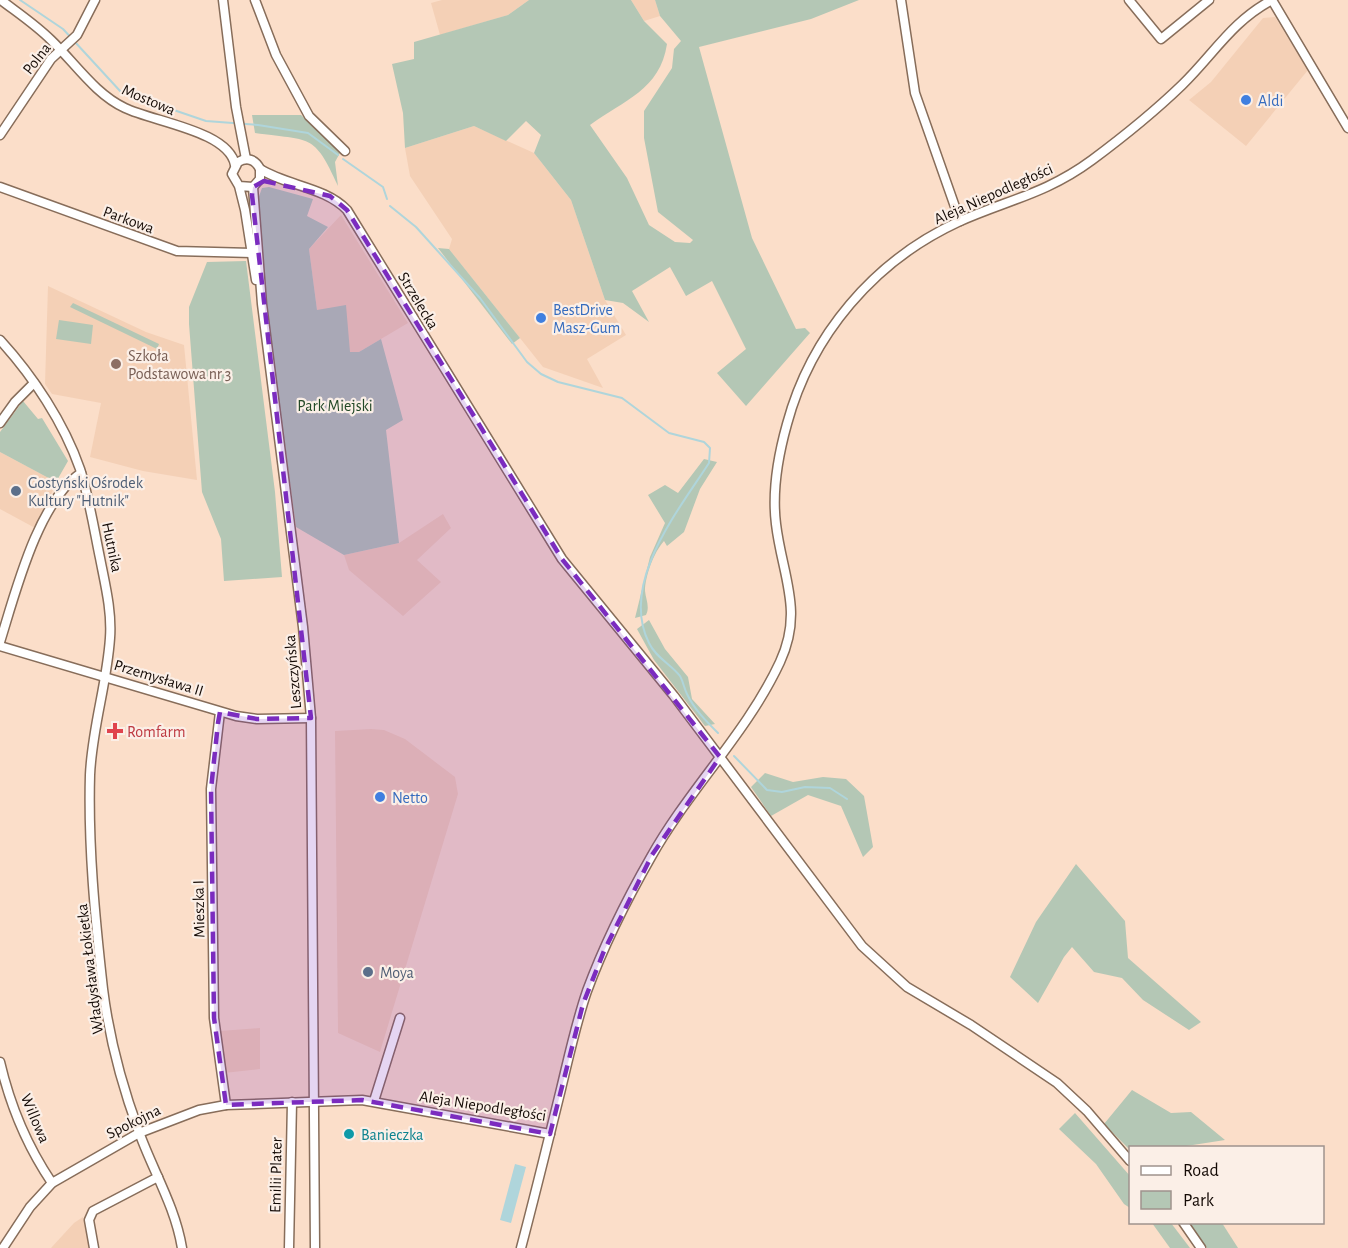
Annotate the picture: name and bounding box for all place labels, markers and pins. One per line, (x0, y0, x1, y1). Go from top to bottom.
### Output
marker: Aldi (1239, 93, 1253, 107)
place label: Aldi (1258, 93, 1283, 109)
place label: BestDrive Masz-Gum (553, 302, 620, 336)
marker: BestDrive Masz-Gum (534, 311, 548, 325)
place label: Szkoła Podstawowa nr 3 (128, 348, 231, 382)
marker: Szkoła Podstawowa nr 3 (109, 357, 123, 371)
place label: Gostyński Ośrodek Kultury "Hutnik" (28, 475, 144, 510)
marker: Gostyński Ośrodek Kultury "Hutnik" (9, 484, 23, 498)
marker: Romfarm (108, 724, 122, 738)
place label: Romfarm (127, 724, 186, 740)
marker: Netto (373, 790, 387, 804)
place label: Netto (392, 790, 428, 806)
marker: Moya (361, 965, 375, 979)
place label: Moya (380, 965, 414, 982)
marker: Banieczka (342, 1127, 356, 1141)
place label: Banieczka (361, 1127, 423, 1143)

